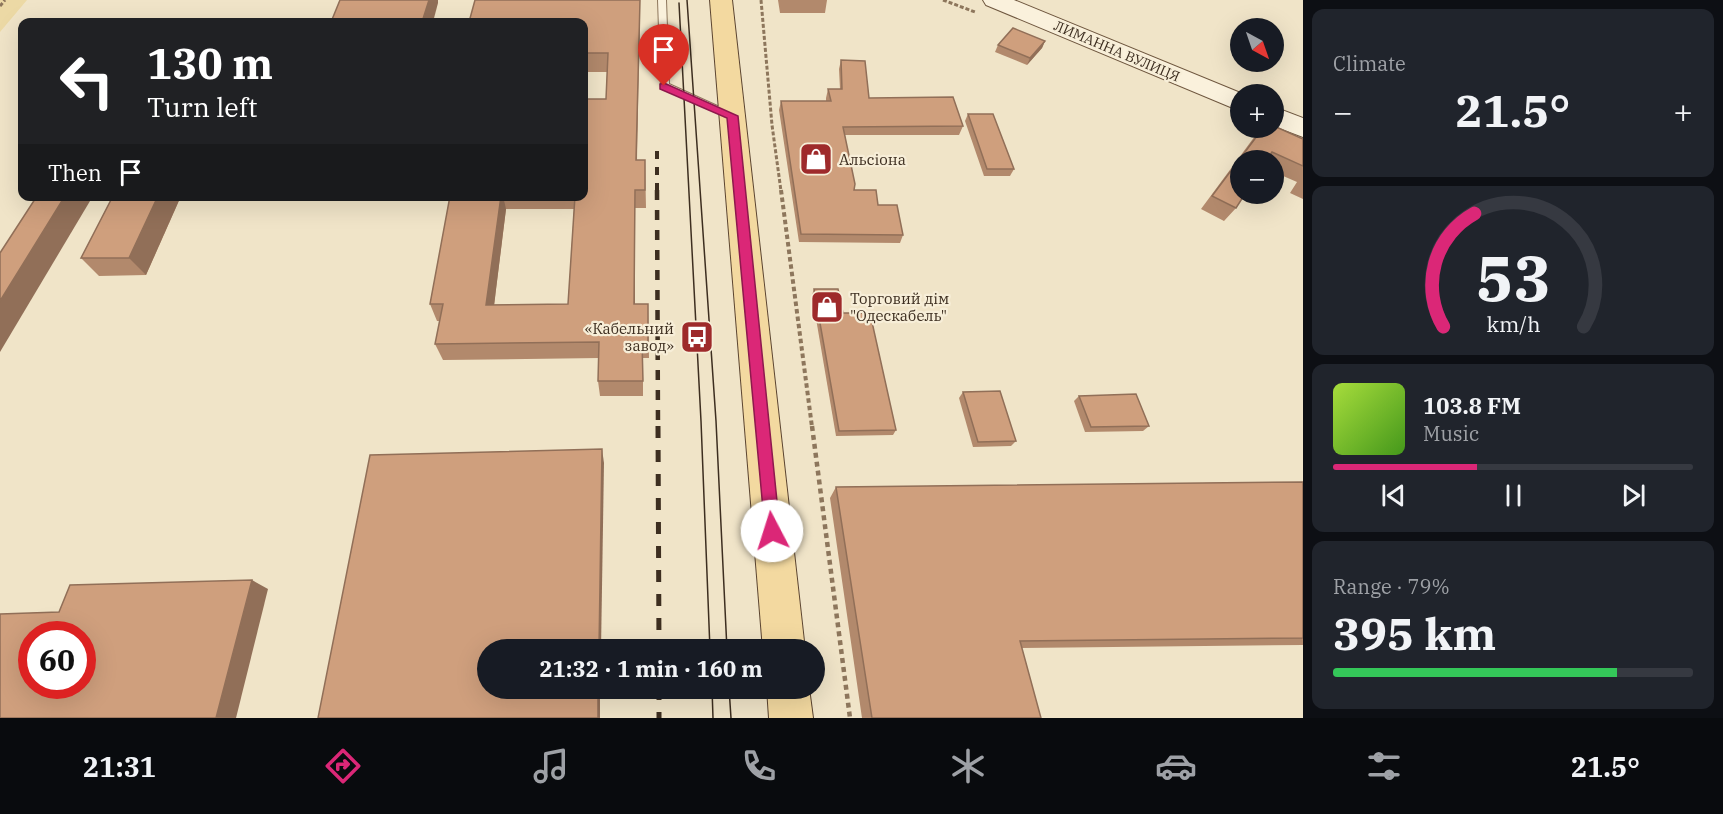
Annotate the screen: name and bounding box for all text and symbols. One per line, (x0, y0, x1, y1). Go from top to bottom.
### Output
street label: ЛИМАННА ВУЛИЦЯ (1051, 16, 1183, 86)
north arrow (1230, 18, 1284, 72)
map controls (1230, 18, 1284, 204)
pin (638, 24, 689, 86)
icon: arrive (647, 33, 680, 66)
text: 130 m (147, 36, 273, 91)
icon: left (48, 42, 126, 120)
text: Climate (1333, 50, 1406, 77)
text: 21.5° (1456, 81, 1570, 139)
button: + (1230, 84, 1284, 138)
text: Turn left (147, 89, 258, 124)
text: − (1333, 90, 1353, 133)
text: + (1673, 90, 1693, 133)
shop icon: Альсіона (798, 141, 834, 177)
place label: Альсіона (839, 150, 906, 169)
button: − (1230, 150, 1284, 204)
icon: arrive (114, 156, 147, 189)
text: Then (48, 158, 102, 187)
text: 53 (1476, 238, 1550, 319)
shop icon: Торговий дім "Одескабель" (809, 289, 845, 325)
place label: Торговий дім "Одескабель" (850, 289, 949, 325)
text: km/h (1486, 311, 1540, 339)
place label: «Кабельний завод» (585, 319, 674, 355)
bus stop icon: «Кабельний завод» (679, 319, 715, 355)
text: 103.8 FM (1423, 391, 1521, 420)
text: Music (1423, 420, 1479, 447)
icon: previous (1377, 479, 1410, 512)
icon: pause (1497, 479, 1530, 512)
icon: next (1617, 479, 1650, 512)
position arrow (740, 499, 804, 563)
text: Range · 79% (1333, 573, 1450, 600)
text: 395 km (1333, 604, 1496, 662)
speed limit sign: 60 (18, 621, 96, 699)
text: 21:32 · 1 min · 160 m (539, 654, 763, 683)
icon: directions (322, 745, 364, 787)
icon: music (530, 745, 572, 787)
icon: phone (738, 745, 780, 787)
icon: climate (947, 745, 989, 787)
icon: car (1155, 745, 1197, 787)
icon: filters (1363, 745, 1405, 787)
text: 21:31 (83, 749, 156, 784)
text: 21.5° (1571, 749, 1640, 784)

